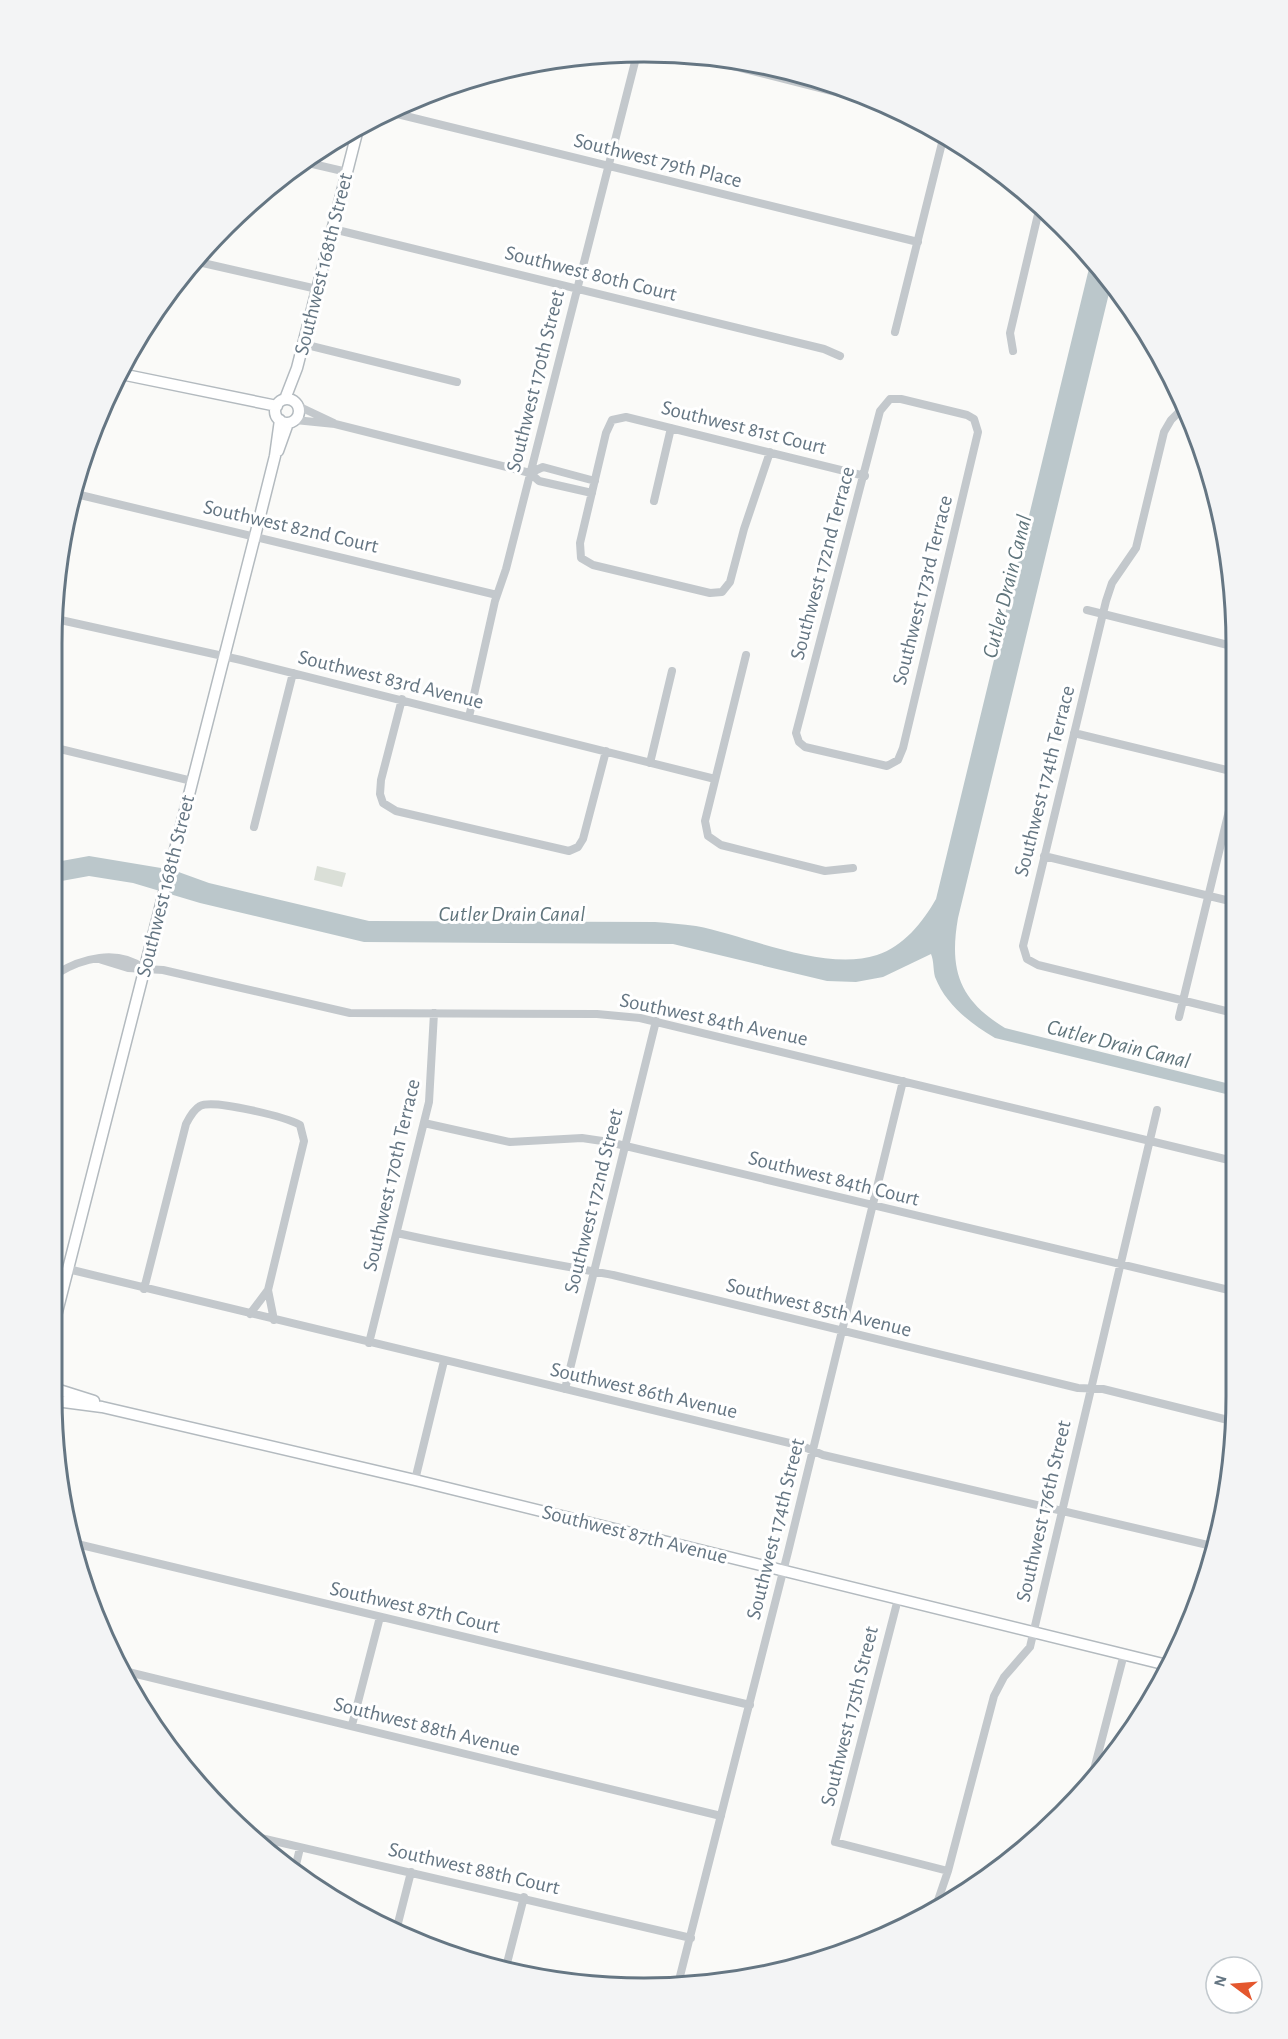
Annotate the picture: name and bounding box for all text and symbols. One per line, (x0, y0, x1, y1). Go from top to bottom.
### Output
street label: Southwest 79th Place (572, 129, 744, 192)
street label: Southwest 168th Street (291, 171, 356, 357)
street label: Southwest 80th Court (503, 242, 679, 305)
street label: Southwest 170th Street (503, 288, 568, 474)
street label: Southwest 81st Court (659, 397, 829, 458)
street label: Southwest 172nd Terrace (787, 464, 858, 662)
street label: Southwest 173rd Terrace (889, 493, 956, 687)
street label: Southwest 82nd Court (201, 496, 381, 557)
water label: Cutler Drain Canal (979, 512, 1035, 660)
street label: Southwest 83rd Avenue (296, 646, 486, 713)
street label: Southwest 174th Terrace (1011, 684, 1078, 879)
street label: Southwest 168th Street (133, 793, 198, 979)
water label: Cutler Drain Canal (439, 903, 585, 925)
street label: Southwest 84th Avenue (618, 989, 810, 1050)
water label: Cutler Drain Canal (1045, 1016, 1193, 1072)
street label: Southwest 170th Terrace (359, 1077, 424, 1273)
street label: Southwest 172nd Street (560, 1106, 627, 1296)
street label: Southwest 84th Court (746, 1147, 922, 1210)
street label: Southwest 85th Avenue (724, 1274, 914, 1341)
street label: Southwest 86th Avenue (548, 1359, 739, 1422)
street label: Southwest 176th Street (1012, 1418, 1075, 1604)
street label: Southwest 174th Street (743, 1436, 808, 1622)
street label: Southwest 87th Avenue (540, 1501, 730, 1568)
street label: Southwest 87th Court (328, 1578, 502, 1637)
street label: Southwest 175th Street (817, 1624, 882, 1808)
street label: Southwest 88th Avenue (331, 1693, 522, 1760)
street label: Southwest 88th Court (386, 1839, 562, 1898)
north arrow (1204, 1955, 1264, 2015)
text: N (1211, 1974, 1230, 1989)

